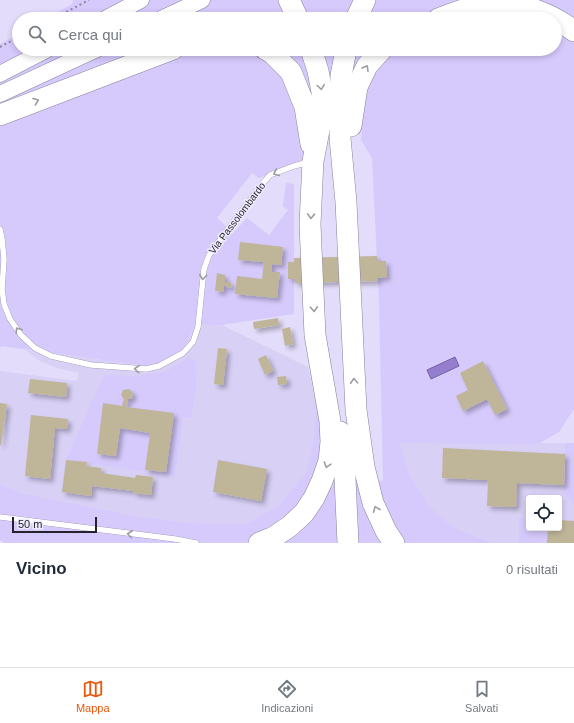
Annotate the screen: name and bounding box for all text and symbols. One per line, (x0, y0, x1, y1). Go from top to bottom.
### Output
search box (12, 12, 562, 56)
icon: search (26, 23, 48, 45)
text: Cerca qui (58, 26, 122, 43)
one-way arrow (362, 65, 369, 72)
one-way arrow (316, 84, 325, 90)
one-way arrow (33, 97, 40, 105)
one-way arrow (273, 169, 280, 177)
street label: Via Passolombardo (207, 180, 268, 256)
one-way arrow (307, 213, 315, 219)
one-way arrow (199, 274, 208, 280)
one-way arrow (309, 306, 318, 312)
one-way arrow (16, 328, 23, 335)
one-way arrow (134, 364, 140, 373)
one-way arrow (350, 378, 359, 384)
one-way arrow (323, 461, 332, 468)
map controls (526, 495, 562, 531)
button: locate (526, 495, 562, 531)
one-way arrow (372, 506, 380, 513)
scale bar (12, 515, 97, 534)
text: 50 m (18, 518, 42, 530)
one-way arrow (127, 530, 133, 539)
text: Vicino (16, 559, 67, 578)
text: 0 risultati (506, 562, 558, 577)
tab: Mappa (76, 678, 110, 714)
tab: Indicazioni (261, 678, 313, 714)
tab: Salvati (465, 678, 498, 714)

